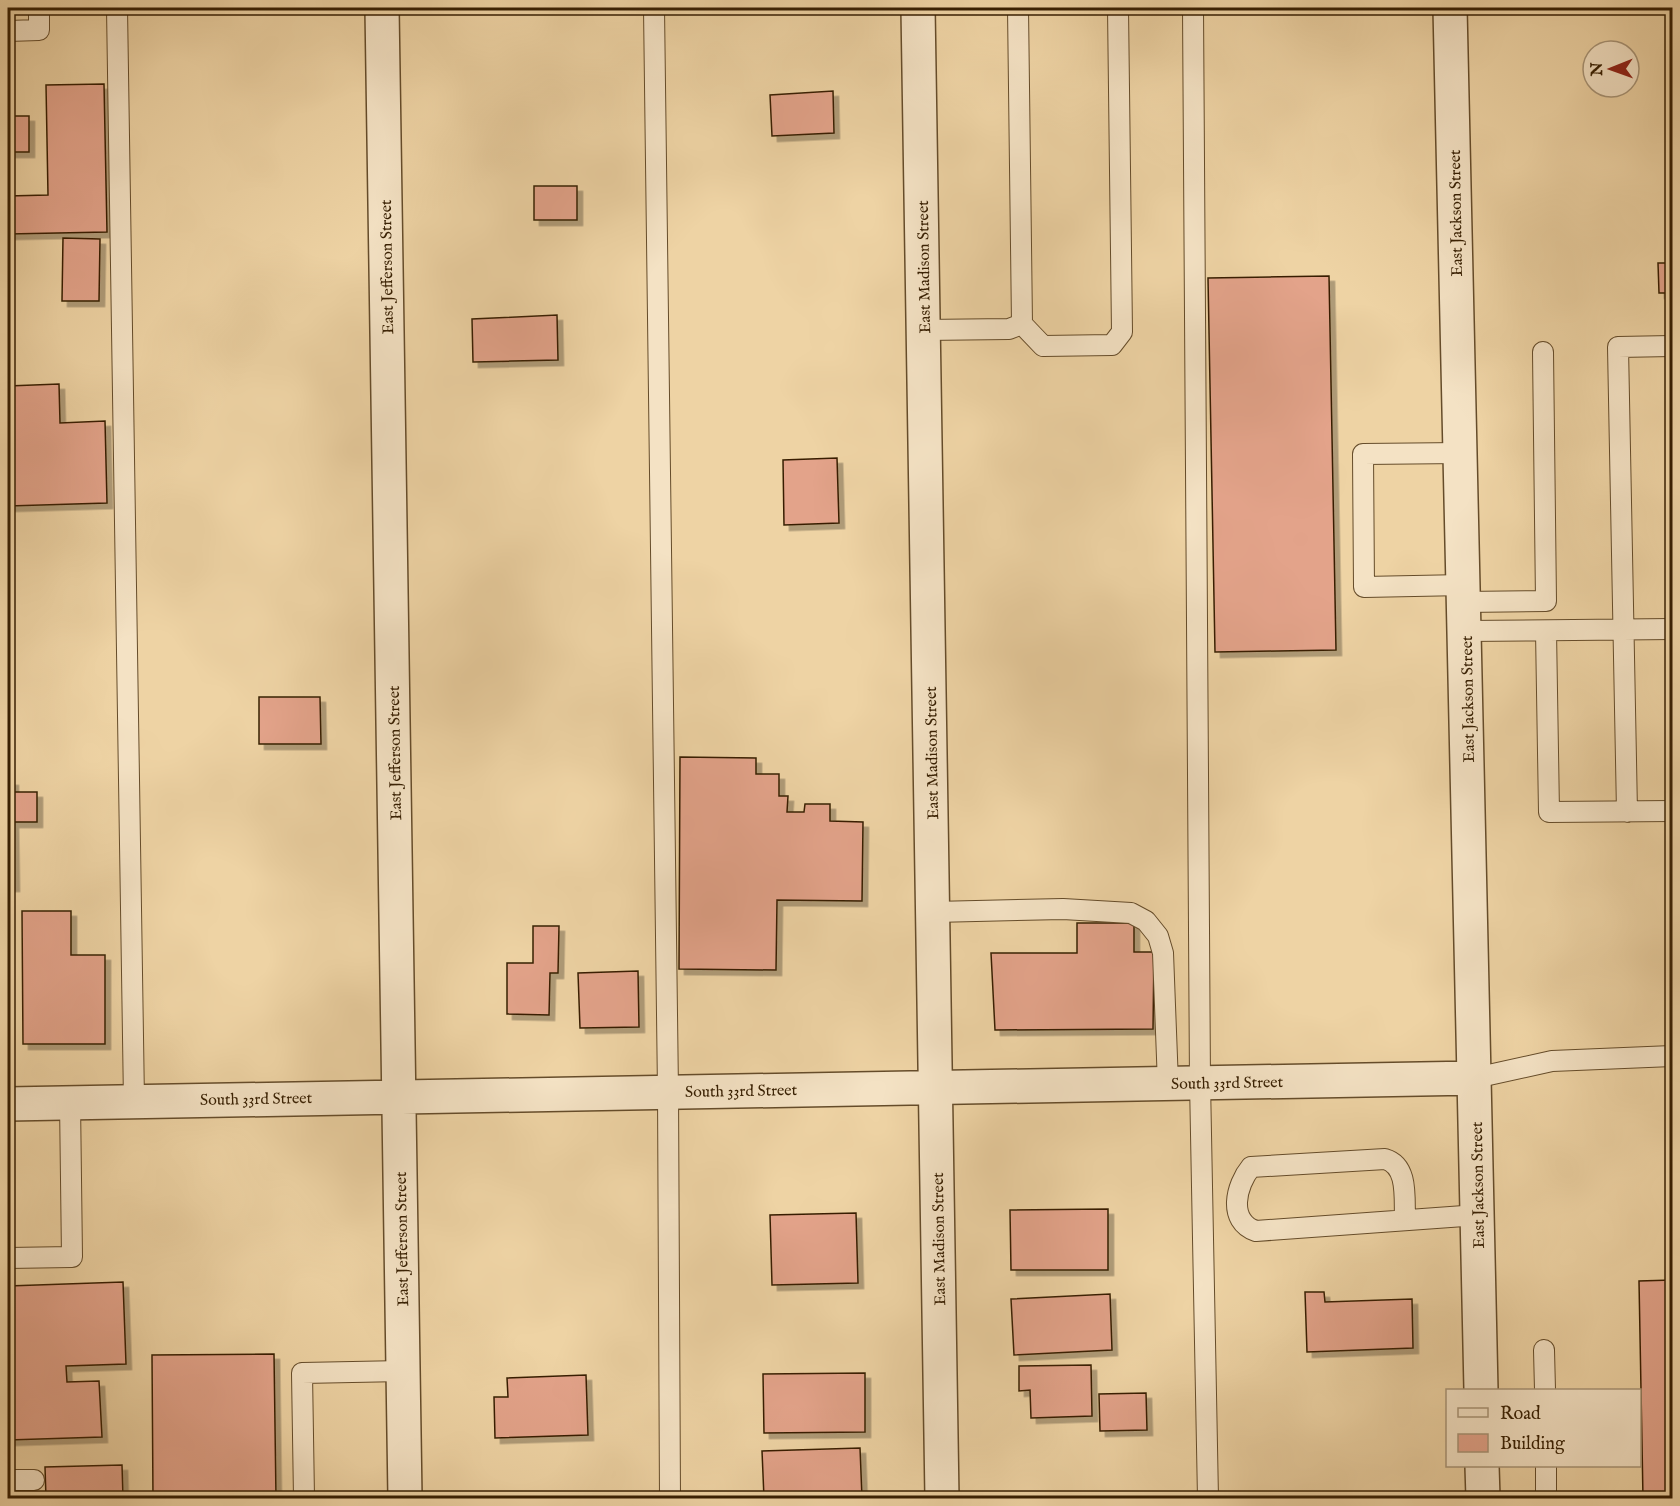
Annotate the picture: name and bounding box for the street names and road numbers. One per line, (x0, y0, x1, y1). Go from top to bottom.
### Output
street label: East Jackson Street (1446, 149, 1468, 277)
street label: East Jefferson Street (377, 199, 399, 335)
street label: East Madison Street (914, 200, 936, 334)
street label: East Jackson Street (1458, 635, 1480, 763)
street label: East Jefferson Street (385, 685, 407, 821)
street label: East Madison Street (922, 686, 944, 820)
street label: South 33rd Street (1171, 1073, 1284, 1095)
street label: South 33rd Street (685, 1081, 798, 1103)
street label: South 33rd Street (200, 1089, 313, 1111)
street label: East Jackson Street (1468, 1121, 1490, 1249)
street label: East Jefferson Street (392, 1171, 414, 1307)
street label: East Madison Street (929, 1172, 951, 1306)

